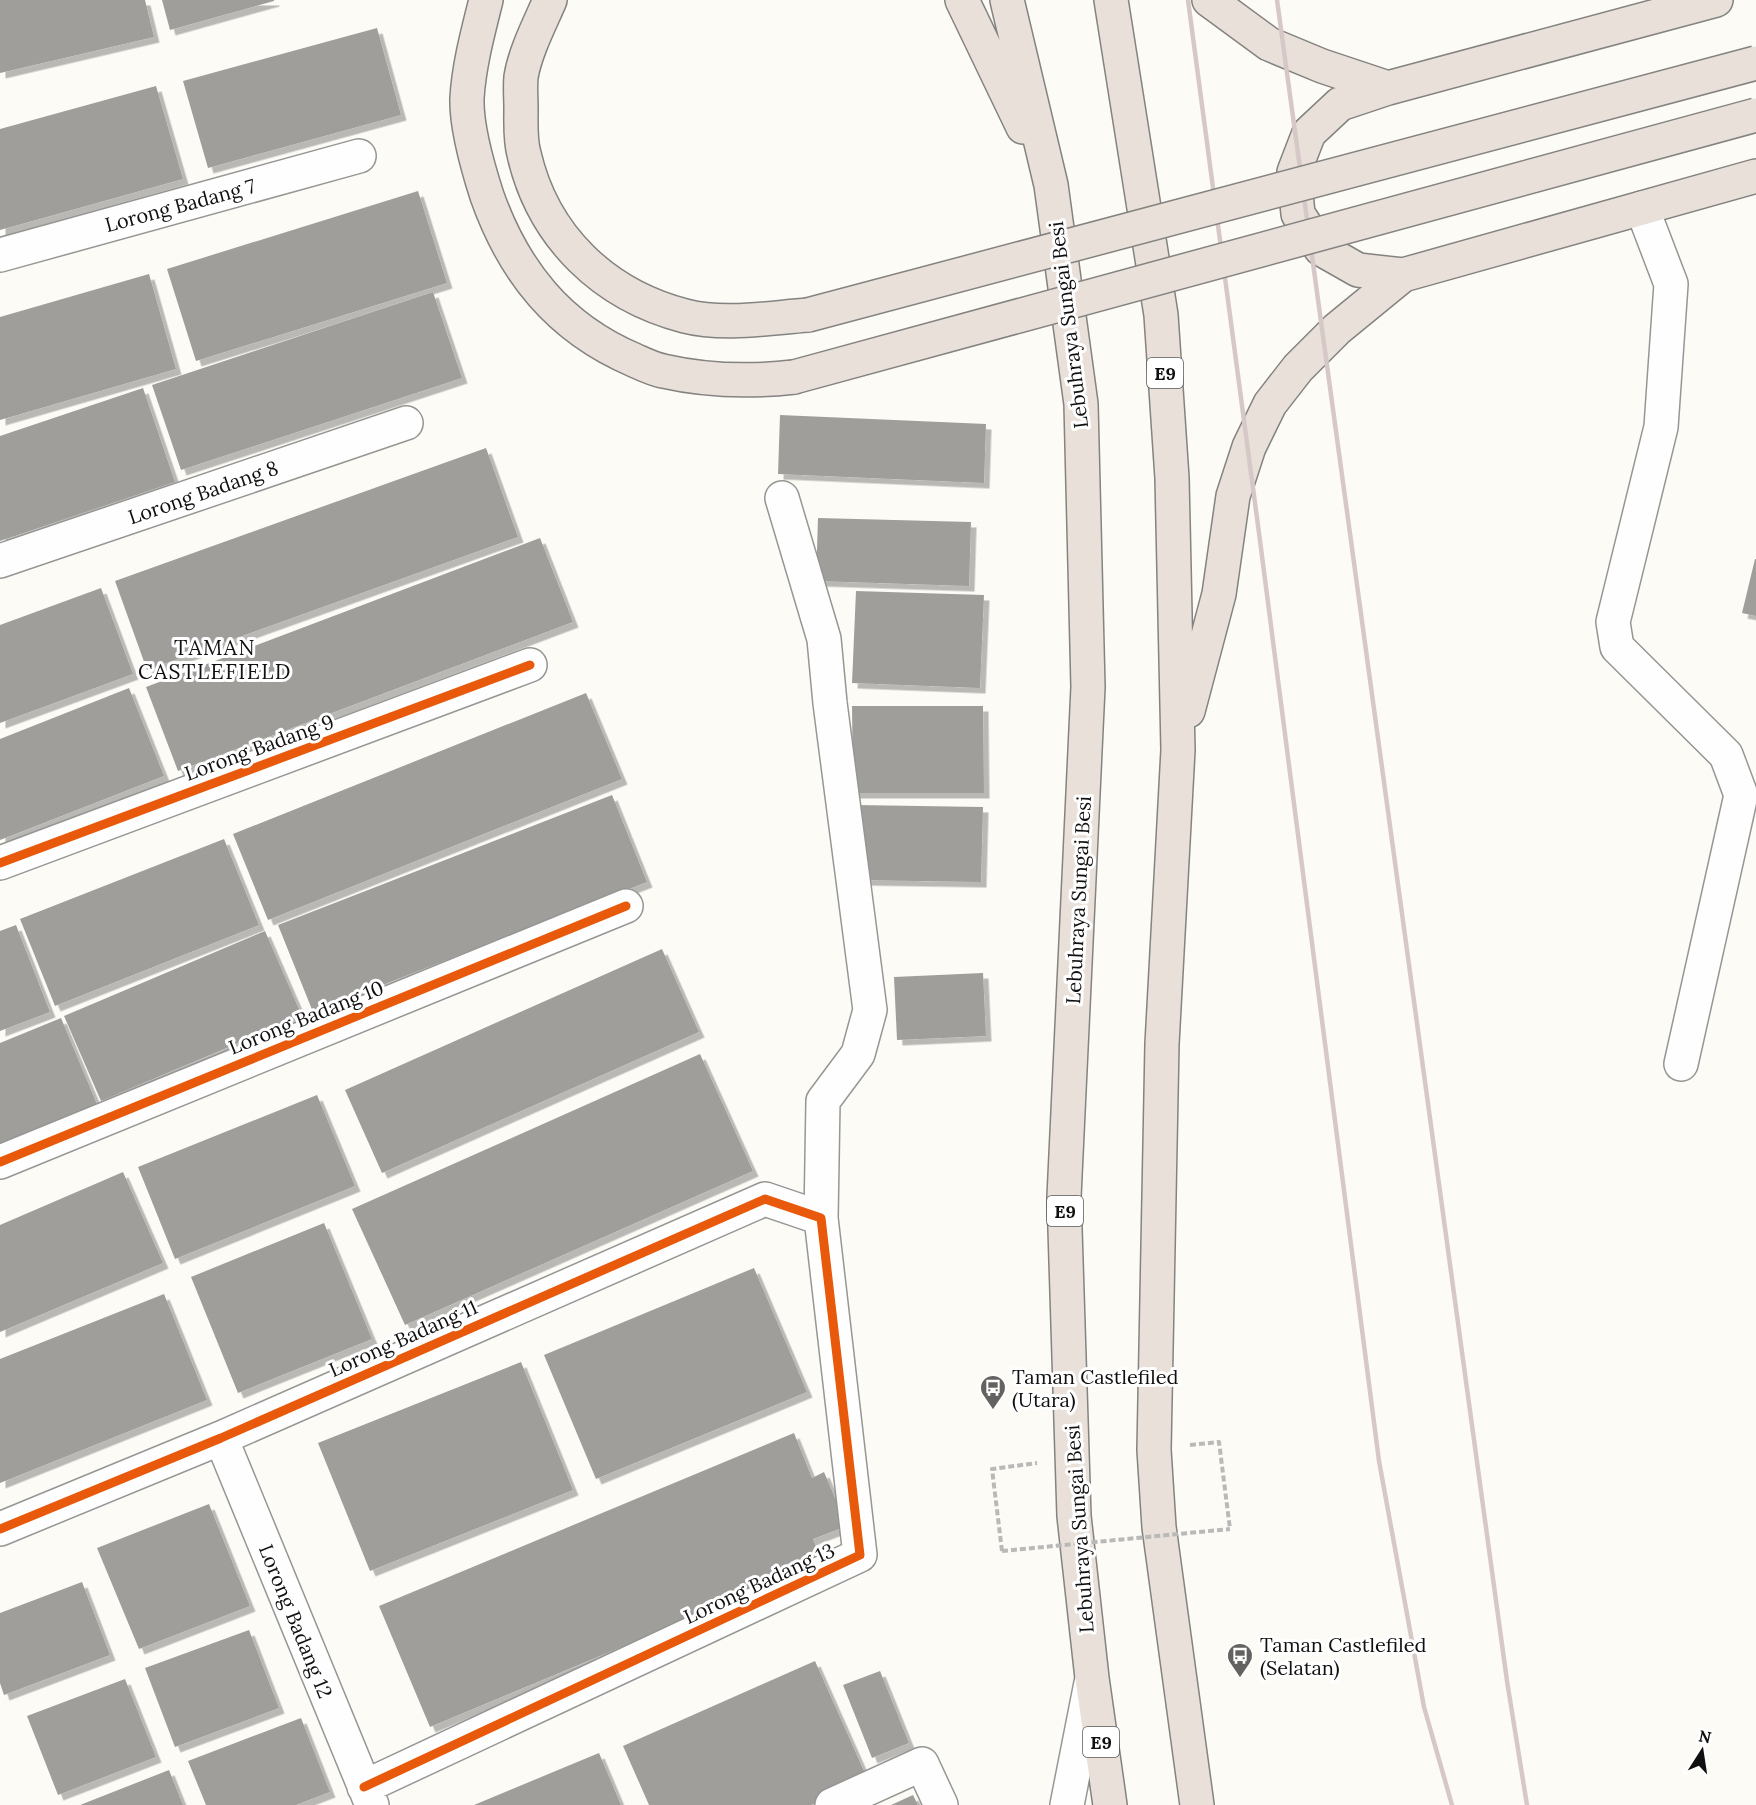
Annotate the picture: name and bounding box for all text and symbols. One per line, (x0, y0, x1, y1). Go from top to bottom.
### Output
street label: Lorong Badang 7 (102, 173, 258, 237)
street label: Lebuhraya Sungai Besi (1043, 220, 1093, 430)
road number: E9 (1147, 358, 1183, 388)
street label: Lorong Badang 8 (125, 455, 281, 529)
district label: TAMAN CASTLEFIELD (138, 634, 292, 685)
street label: Lorong Badang 9 (181, 708, 337, 786)
street label: Lebuhraya Sungai Besi (1060, 795, 1096, 1005)
street label: Lorong Badang 10 (225, 974, 387, 1060)
road number: E9 (1047, 1196, 1083, 1226)
street label: Lorong Badang 11 (325, 1294, 481, 1382)
place label: Taman Castlefiled (Utara) (1012, 1364, 1178, 1413)
bus stop icon: Taman Castlefiled (Utara) (978, 1373, 1008, 1411)
street label: Lebuhraya Sungai Besi (1059, 1424, 1099, 1634)
street label: Lorong Badang 13 (679, 1537, 839, 1629)
street label: Lorong Badang 12 (254, 1541, 338, 1701)
place label: Taman Castlefiled (Selatan) (1260, 1632, 1426, 1681)
bus stop icon: Taman Castlefiled (Selatan) (1225, 1641, 1255, 1679)
north arrow (1672, 1721, 1732, 1781)
text: N (1697, 1725, 1713, 1747)
road number: E9 (1083, 1727, 1119, 1757)

